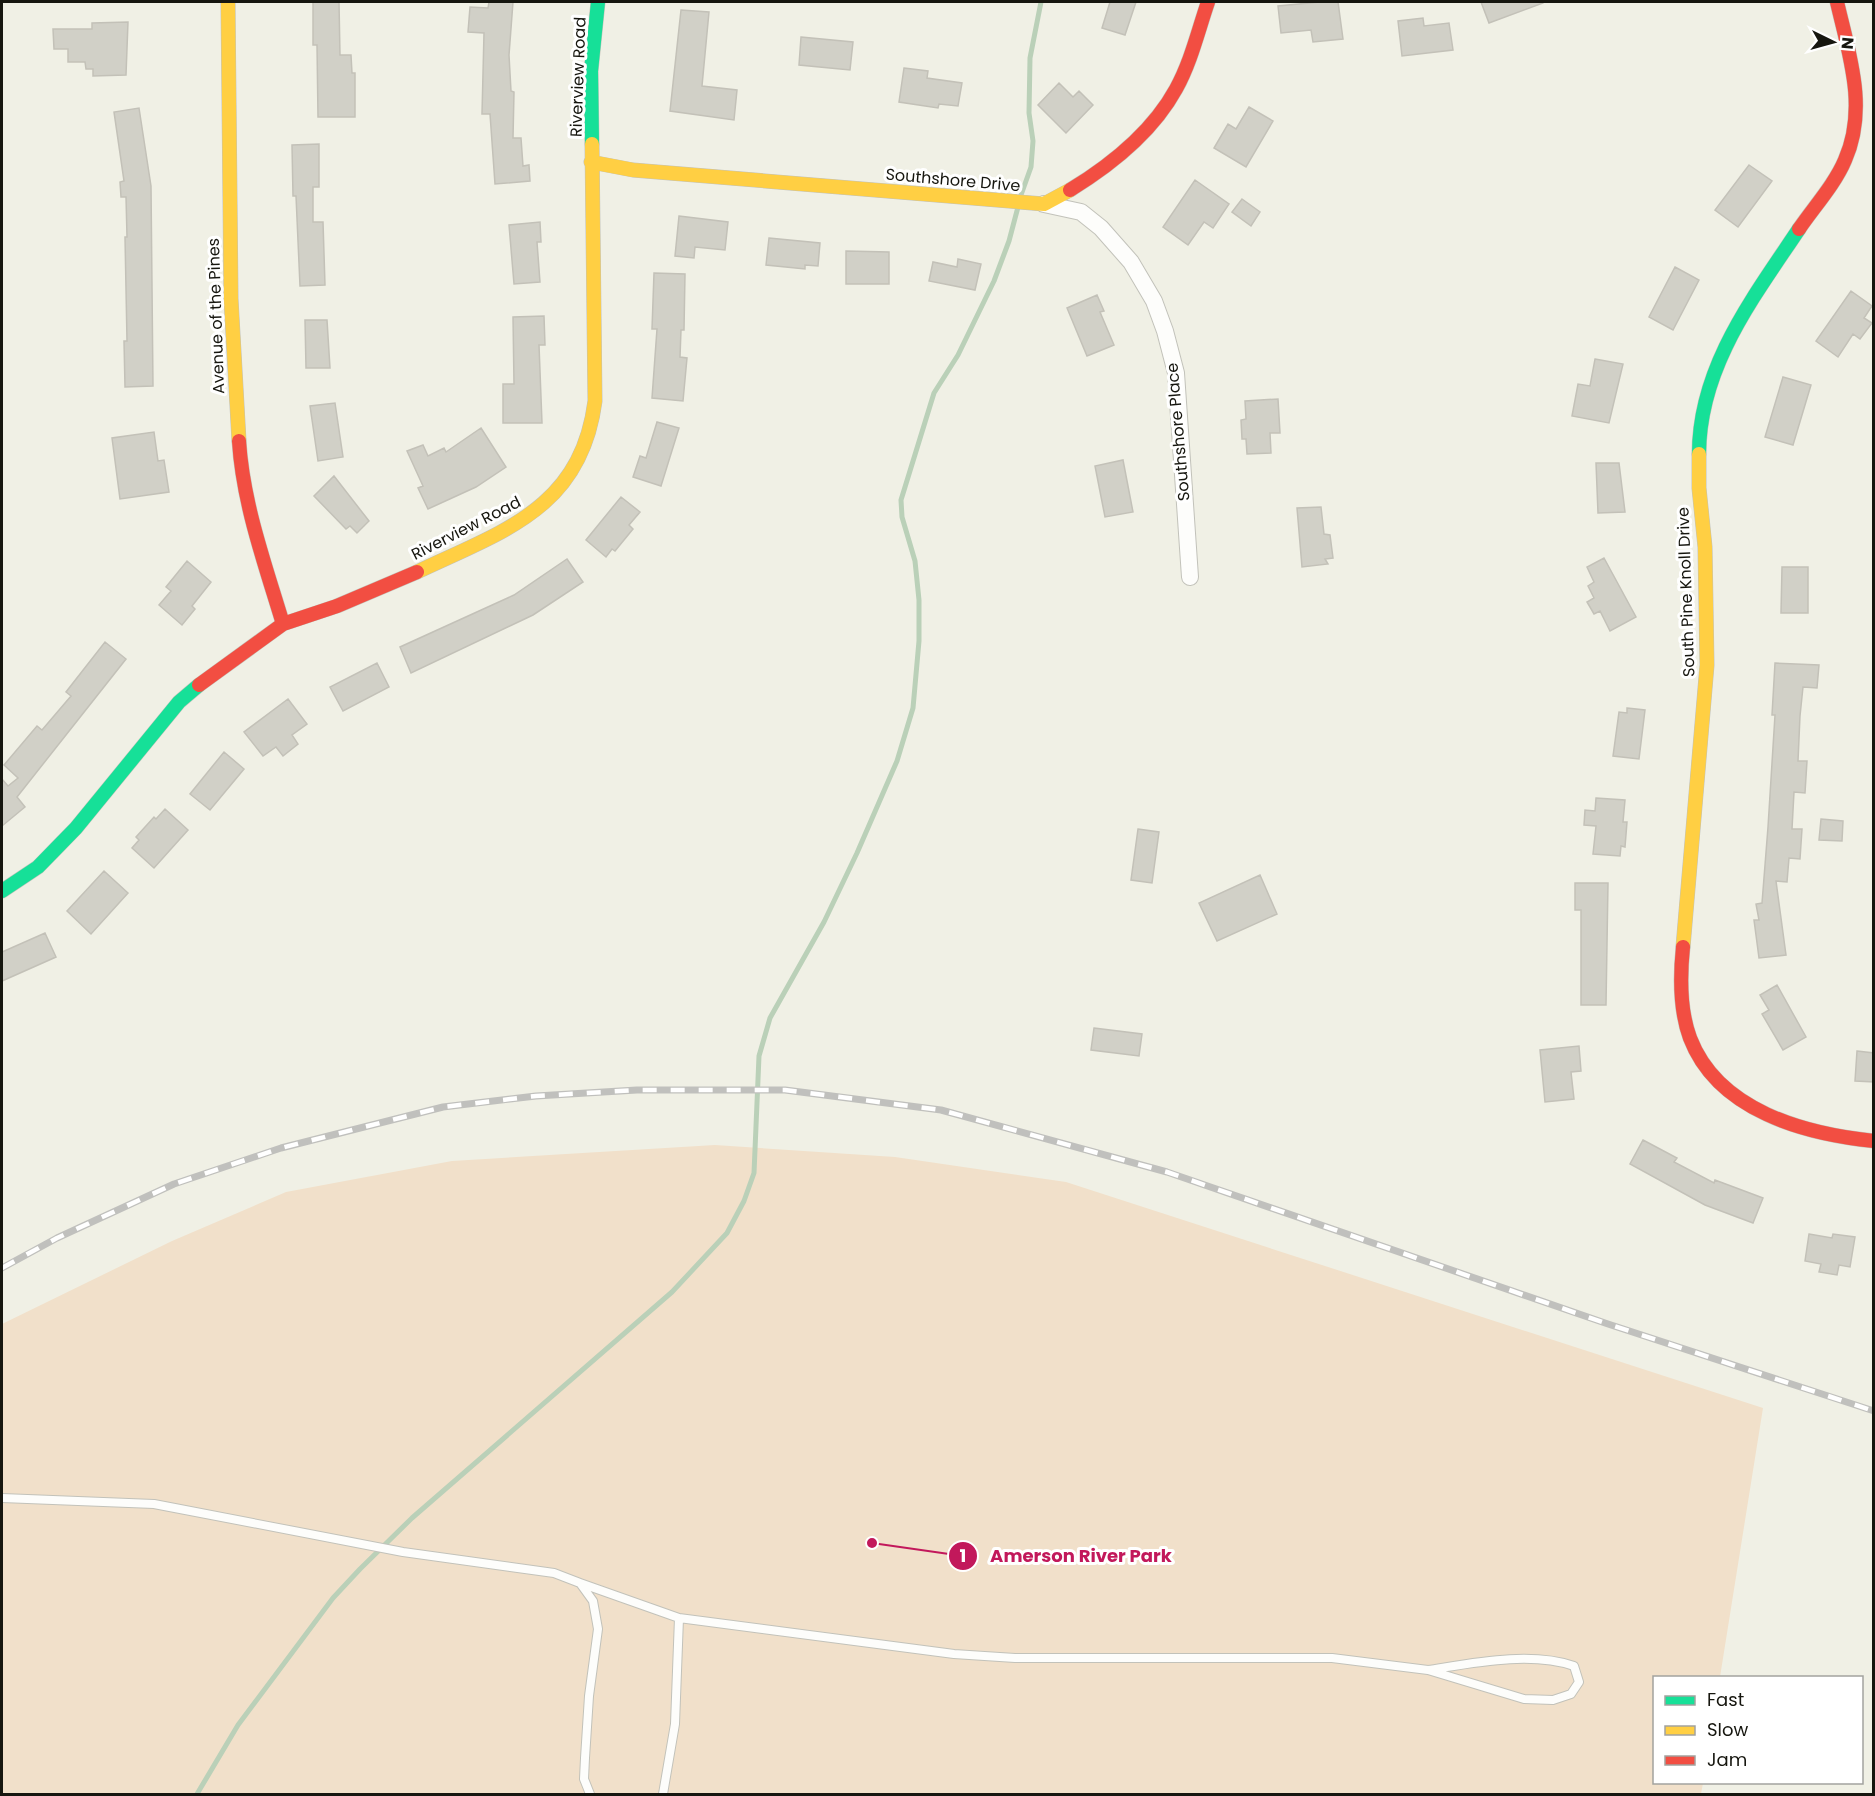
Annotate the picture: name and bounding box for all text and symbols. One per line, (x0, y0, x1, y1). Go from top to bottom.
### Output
north arrow (1803, 12, 1863, 72)
street label: Riverview Road (564, 16, 592, 138)
text: N (1835, 36, 1859, 50)
street label: Southshore Drive (885, 163, 1021, 197)
street label: Avenue of the Pines (202, 238, 230, 394)
street label: Southshore Place (1160, 362, 1195, 502)
street label: Riverview Road (407, 490, 525, 566)
street label: South Pine Knoll Drive (1672, 506, 1700, 677)
callout: Amerson River Park (948, 1538, 1184, 1574)
text: 1 (960, 1543, 966, 1568)
text: Amerson River Park (990, 1543, 1173, 1568)
legend (1653, 1676, 1863, 1784)
text: Fast (1707, 1687, 1744, 1712)
text: Slow (1707, 1717, 1749, 1742)
text: Jam (1707, 1747, 1747, 1772)

